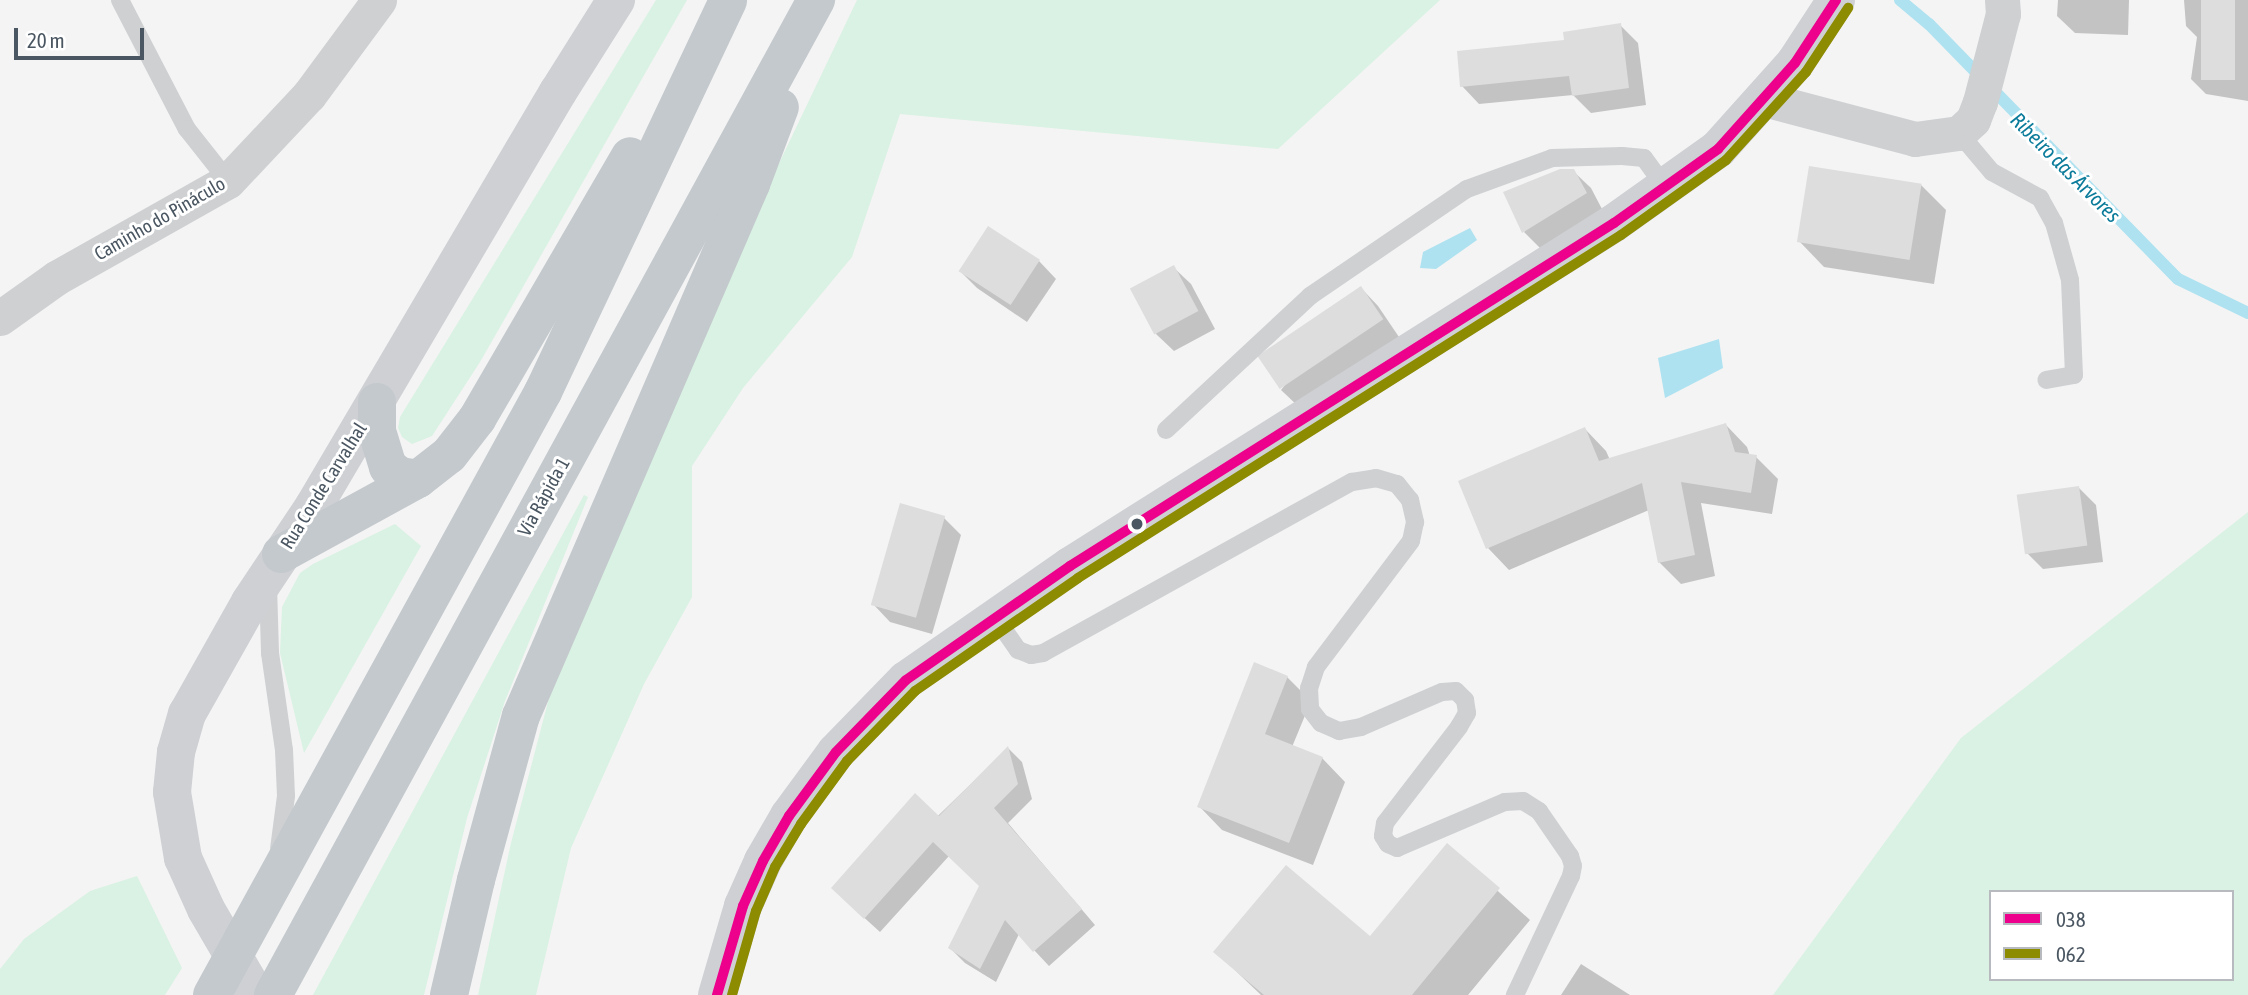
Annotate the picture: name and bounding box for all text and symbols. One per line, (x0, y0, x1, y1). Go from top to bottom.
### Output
scale bar (18, 14, 147, 58)
text: 20 m (27, 28, 65, 52)
water label: Ribeiro das Árvores (2006, 107, 2126, 227)
street label: Caminho do Pináculo (91, 172, 229, 266)
street label: Rua Conde Carvalhal (276, 419, 372, 553)
street label: Via Rápida 1 (513, 454, 575, 540)
unlabelled marker (1130, 517, 1144, 531)
legend (1989, 890, 2234, 981)
text: 038 (2056, 907, 2086, 931)
text: 062 (2056, 942, 2086, 966)

